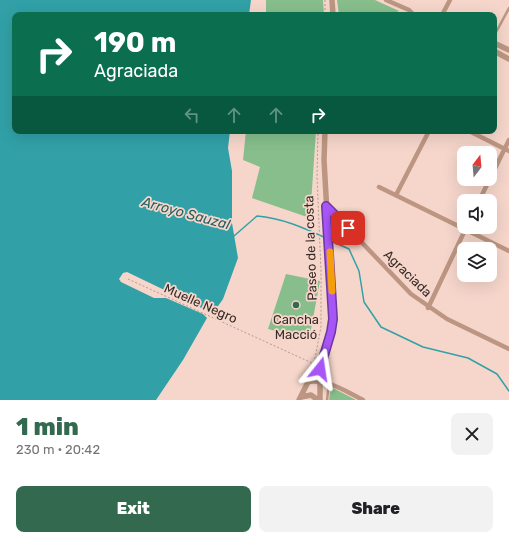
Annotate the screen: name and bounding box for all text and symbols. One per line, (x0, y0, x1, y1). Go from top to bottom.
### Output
text: 190 m (94, 26, 177, 59)
icon: right (28, 28, 80, 80)
text: Agraciada (94, 60, 178, 82)
icon: left (181, 104, 203, 126)
icon: ahead (223, 104, 245, 126)
icon: ahead (265, 104, 287, 126)
icon: right (307, 104, 329, 126)
north arrow (457, 146, 497, 186)
map controls (457, 146, 497, 282)
water label: Arroyo Sauzal (139, 193, 232, 234)
button: sound (457, 194, 497, 234)
street label: Paseo de la costa (301, 195, 320, 301)
pin (331, 211, 365, 245)
icon: arrive (337, 217, 359, 239)
button: layers (457, 242, 497, 282)
street label: Agraciada (380, 247, 435, 301)
street label: Muelle Negro (161, 281, 240, 327)
marker: Cancha Macció (291, 300, 301, 310)
place label: Cancha Macció (273, 312, 319, 342)
position arrow (299, 348, 341, 390)
text: 1 min (16, 413, 79, 441)
button: close (451, 413, 493, 455)
text: 230 m · 20:42 (16, 442, 100, 457)
button: Exit (16, 486, 251, 532)
button: Share (259, 486, 493, 532)

